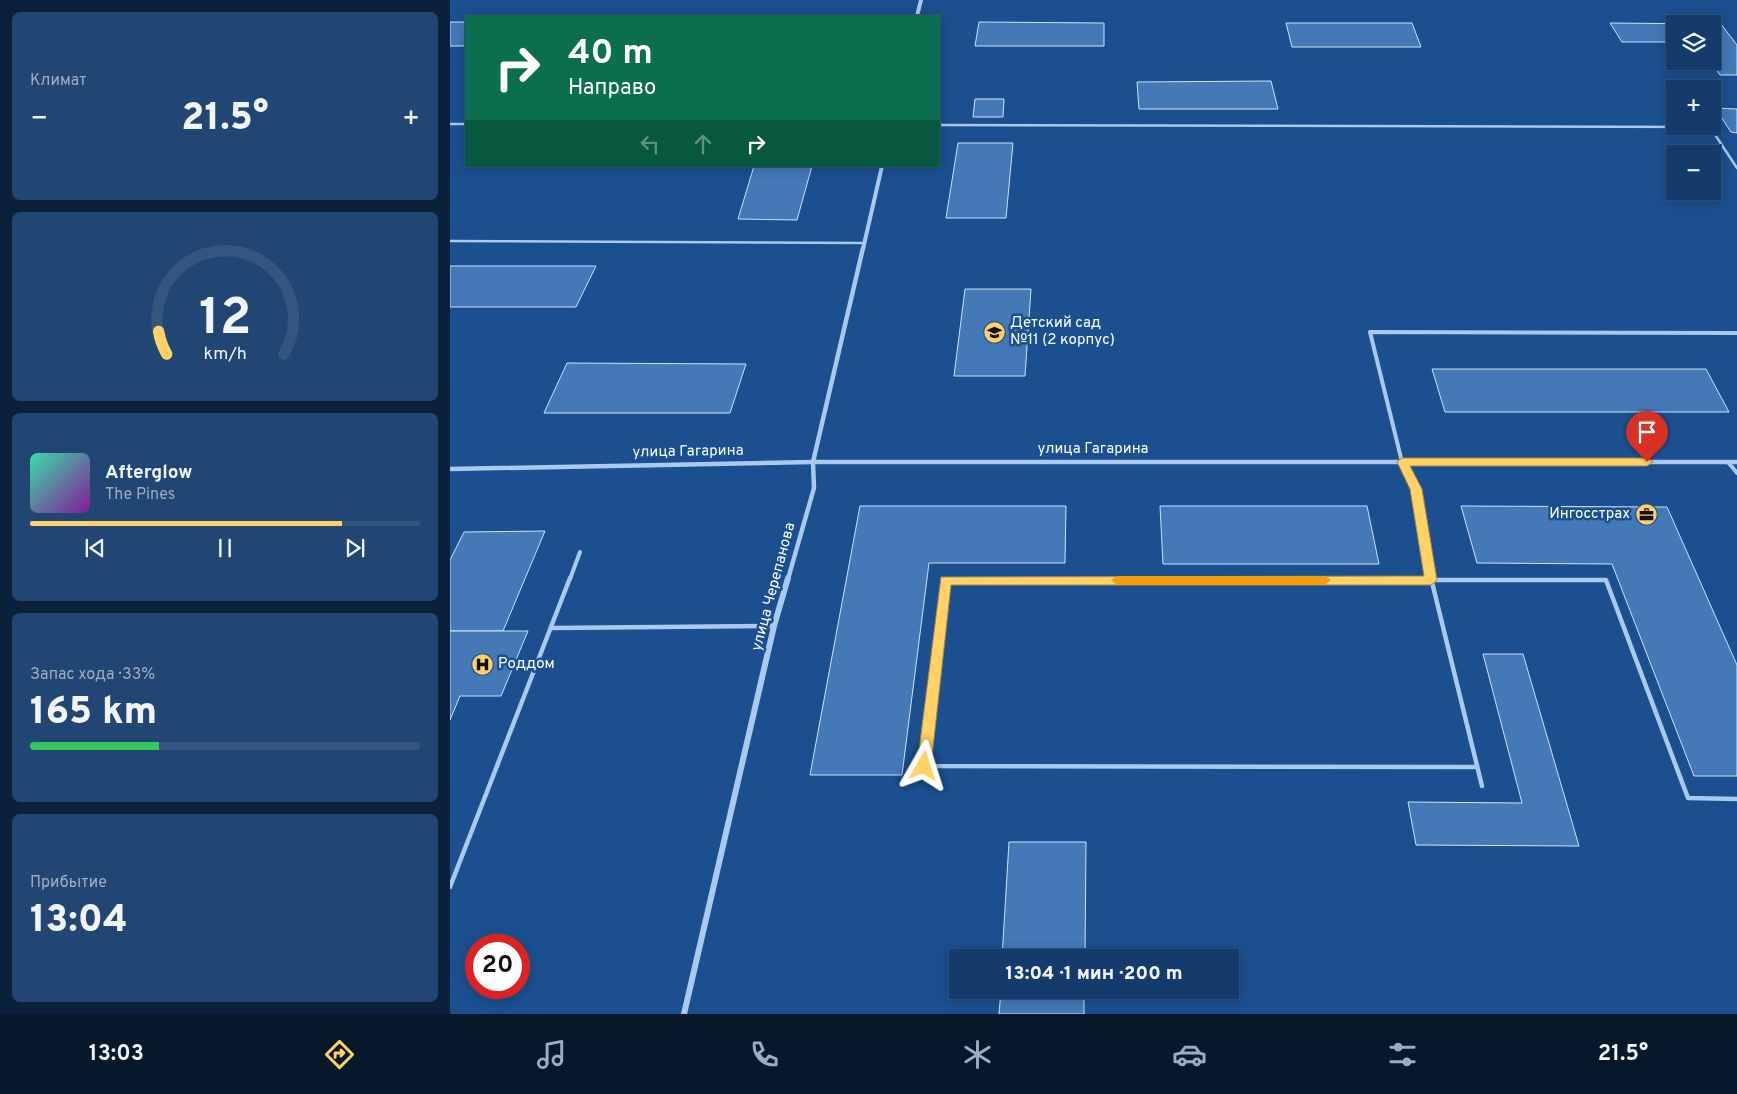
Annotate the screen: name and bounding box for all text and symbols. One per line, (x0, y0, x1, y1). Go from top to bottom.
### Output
map controls (1666, 15, 1721, 200)
button: layers (1666, 15, 1721, 70)
text: 40 m (568, 32, 653, 76)
icon: right (485, 35, 550, 100)
text: Климат (30, 71, 87, 91)
text: Направо (568, 75, 656, 102)
button: + (1666, 80, 1721, 135)
text: 21.5° (181, 95, 269, 144)
text: − (30, 102, 48, 138)
text: + (402, 102, 420, 138)
icon: left (636, 130, 664, 158)
icon: ahead (689, 130, 717, 158)
icon: right (742, 130, 770, 158)
button: − (1666, 145, 1721, 200)
text: 12 (199, 287, 251, 353)
place label: Детский сад №11 (2 корпус) (1010, 314, 1115, 350)
school or university icon: Детский сад №11 (2 корпус) (982, 320, 1006, 344)
text: km/h (203, 343, 247, 366)
pin (1626, 411, 1668, 462)
icon: arrive (1633, 418, 1661, 446)
street label: улица Гагарина (1037, 440, 1149, 459)
street label: улица Гагарина (632, 442, 744, 462)
text: Afterglow (105, 461, 193, 485)
text: The Pines (105, 485, 175, 505)
office icon: Ингосстрах (1634, 502, 1658, 526)
place label: Ингосстрах (1549, 505, 1630, 524)
street label: улица Черепанова (748, 521, 800, 653)
icon: previous (81, 534, 109, 562)
icon: pause (211, 534, 239, 562)
icon: next (341, 534, 369, 562)
hospital icon: Роддом (470, 652, 494, 676)
place label: Роддом (498, 655, 555, 674)
text: Запас хода · 33% (30, 665, 155, 685)
text: 165 km (30, 689, 157, 738)
position arrow (897, 739, 949, 791)
text: Прибытие (30, 873, 107, 893)
text: 13:04 (30, 897, 128, 946)
speed limit sign: 20 (465, 934, 530, 999)
text: 13:04 · 1 мин · 200 m (1006, 962, 1182, 986)
icon: directions (322, 1037, 357, 1072)
icon: music (534, 1037, 569, 1072)
icon: phone (747, 1037, 782, 1072)
icon: climate (960, 1037, 995, 1072)
icon: car (1172, 1037, 1207, 1072)
icon: filters (1385, 1037, 1420, 1072)
text: 13:03 (89, 1041, 144, 1068)
text: 21.5° (1598, 1041, 1648, 1068)

